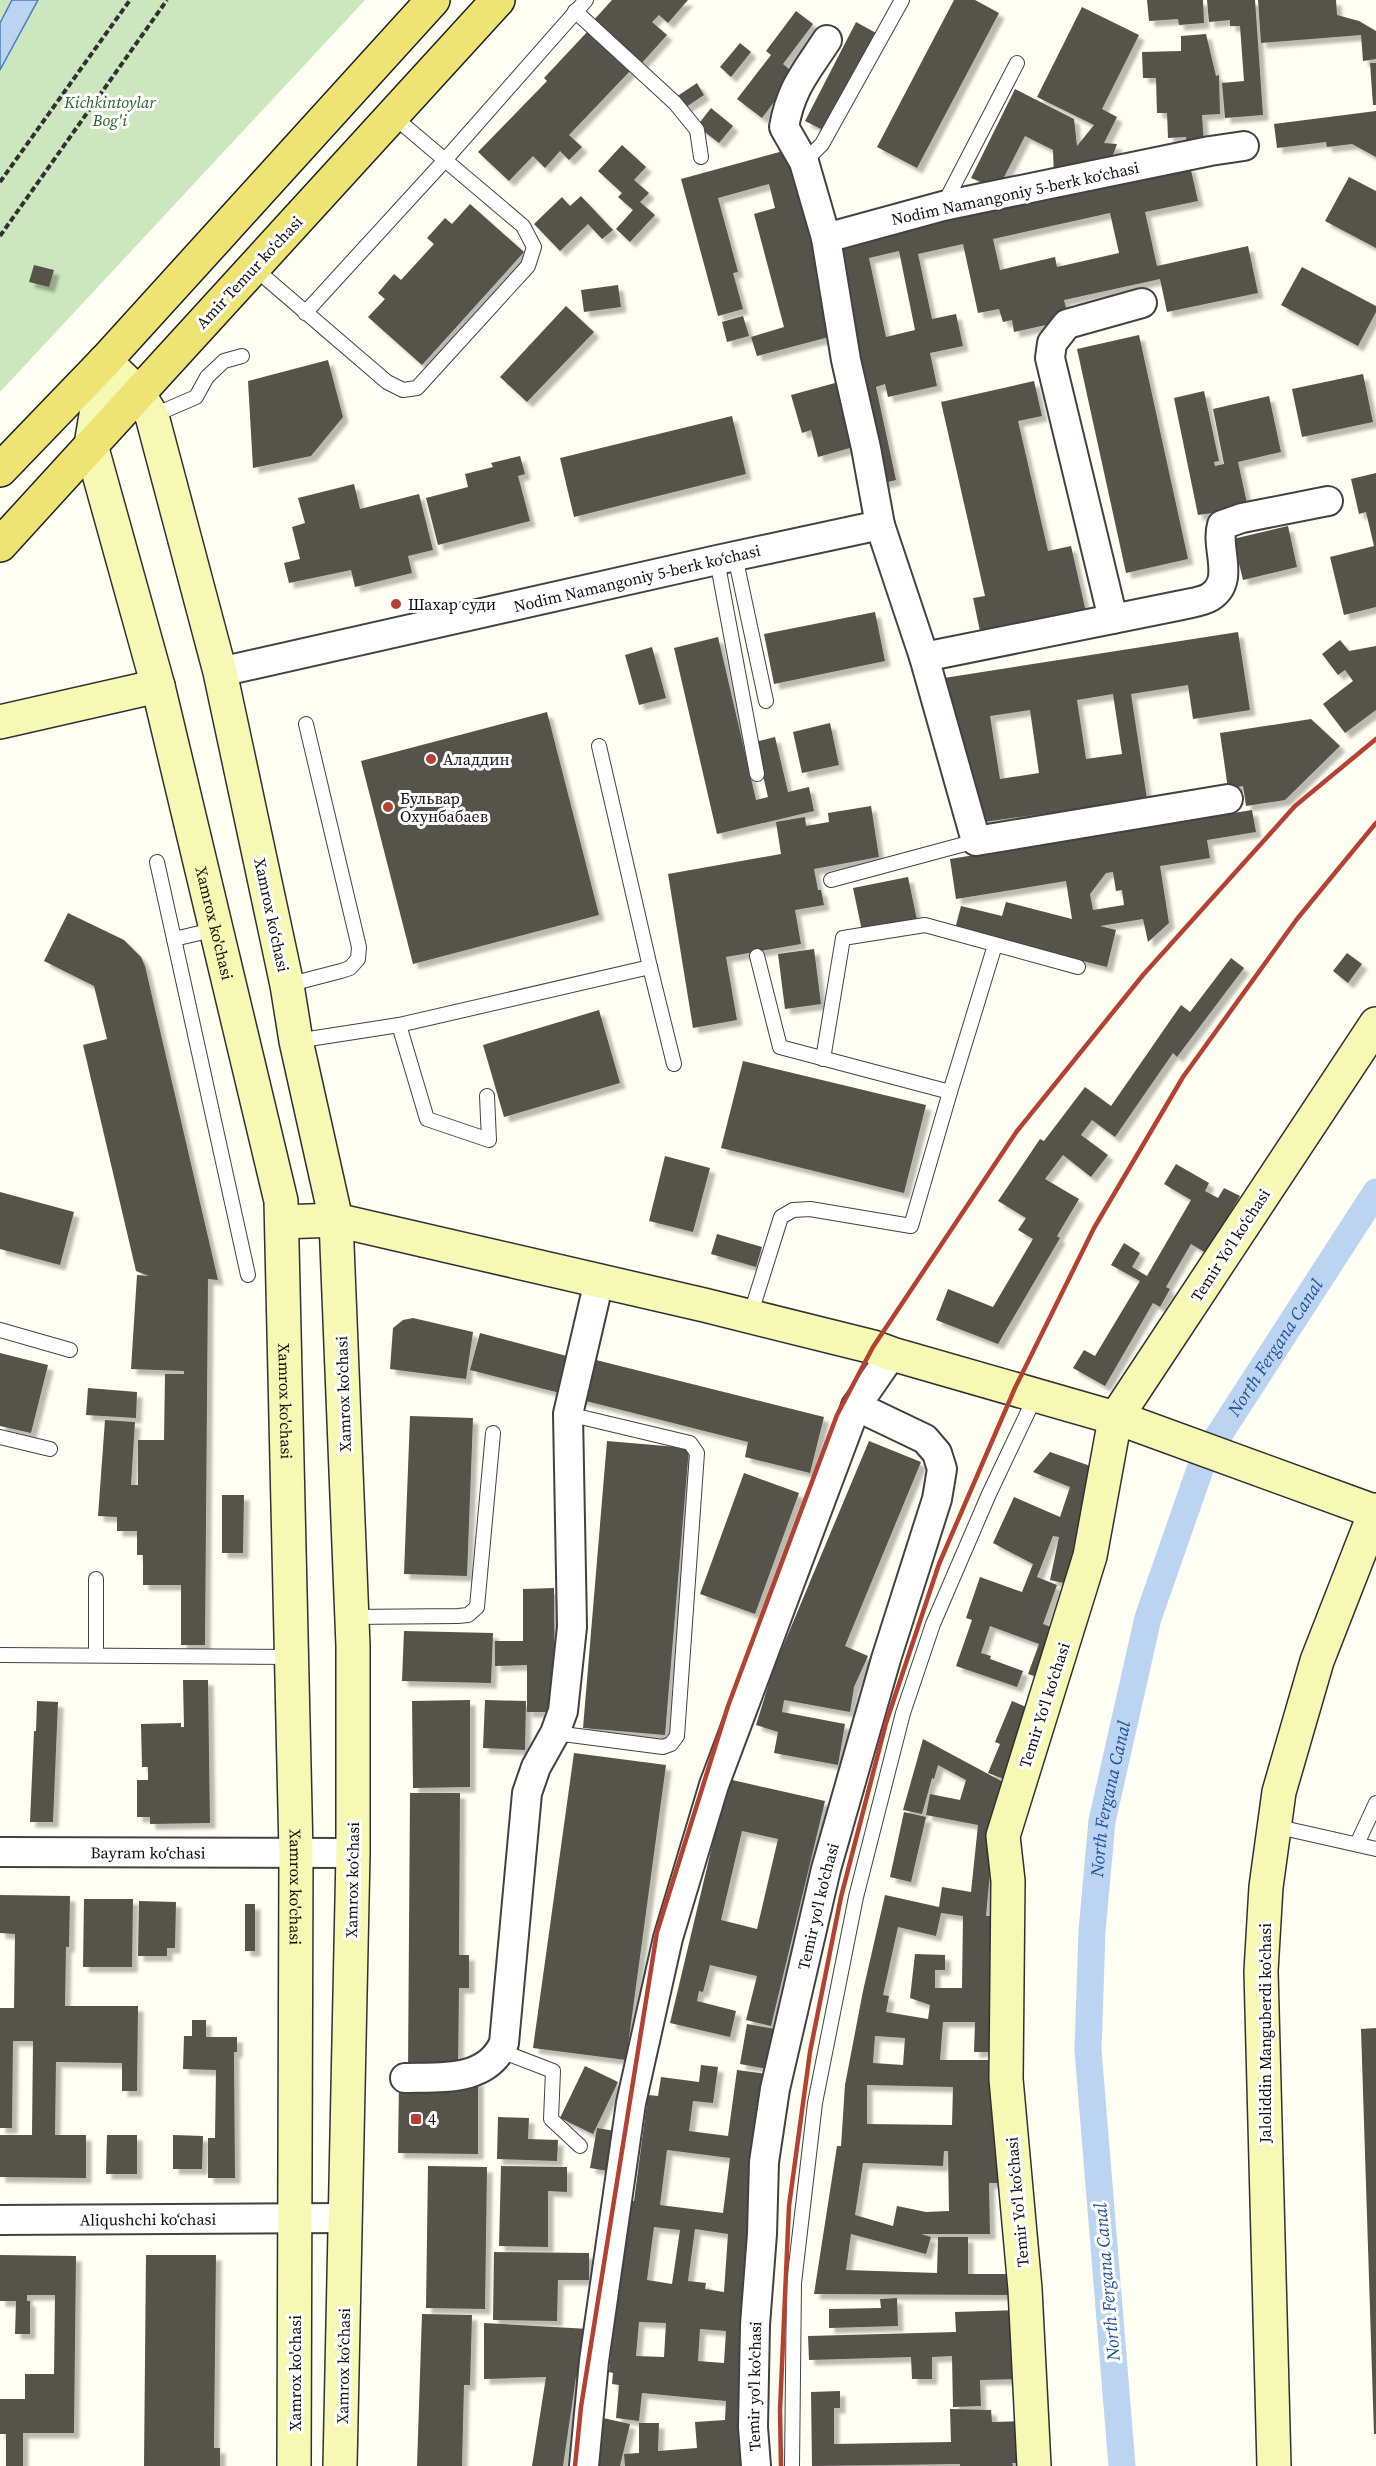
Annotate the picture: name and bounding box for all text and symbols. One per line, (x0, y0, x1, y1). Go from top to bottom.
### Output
park label: Kichkintoylar Bog'i (63, 91, 156, 131)
street label: Nodim Namangoniy 5-berk koʻchasi (889, 156, 1141, 230)
street label: Amir Temur koʻchasi (191, 211, 307, 333)
street label: Nodim Namangoniy 5-berk koʻchasi (511, 539, 763, 617)
place label: Шахар суди (408, 593, 496, 615)
marker: Шахар суди (389, 597, 403, 611)
place label: Аладдин (443, 748, 510, 770)
marker: Аладдин (424, 752, 438, 766)
place label: Бульвар Охунбабаев (400, 787, 488, 827)
marker: Бульвар Охунбабаев (381, 800, 395, 814)
street label: Xamrox koʻchasi (249, 856, 295, 974)
street label: Xamrox ko'chasi (190, 864, 239, 982)
street label: Temir Yoʻl koʻchasi (1185, 1184, 1275, 1306)
water label: North Fergana Canal (1221, 1274, 1328, 1422)
street label: Xamrox koʻchasi (330, 1335, 356, 1452)
street label: Xamrox ko'chasi (273, 1343, 298, 1460)
street label: Temir Yoʻl koʻchasi (1013, 1639, 1075, 1770)
water label: North Fergana Canal (1084, 1718, 1136, 1879)
street label: Xamrox koʻchasi (340, 1822, 364, 1938)
street label: Xamrox ko'chasi (284, 1829, 307, 1945)
street label: Temir yo'l ko'chasi (792, 1840, 844, 1972)
street label: Bayram ko‘chasi (90, 1841, 206, 1864)
street label: Jaloliddin Manguberdi koʻchasi (1254, 1923, 1276, 2144)
place label: 4 (428, 2108, 436, 2130)
marker: 4 (409, 2112, 423, 2126)
street label: Temir Yoʻl koʻchasi (1000, 2136, 1034, 2268)
water label: North Fergana Canal (1087, 2202, 1126, 2363)
street label: Aliqushchi ko‘chasi (80, 2208, 217, 2231)
street label: Xamrox koʻchasi (331, 2308, 355, 2424)
street label: Xamrox ko'chasi (284, 2315, 306, 2431)
street label: Temir yo'l ko'chasi (741, 2320, 766, 2452)

